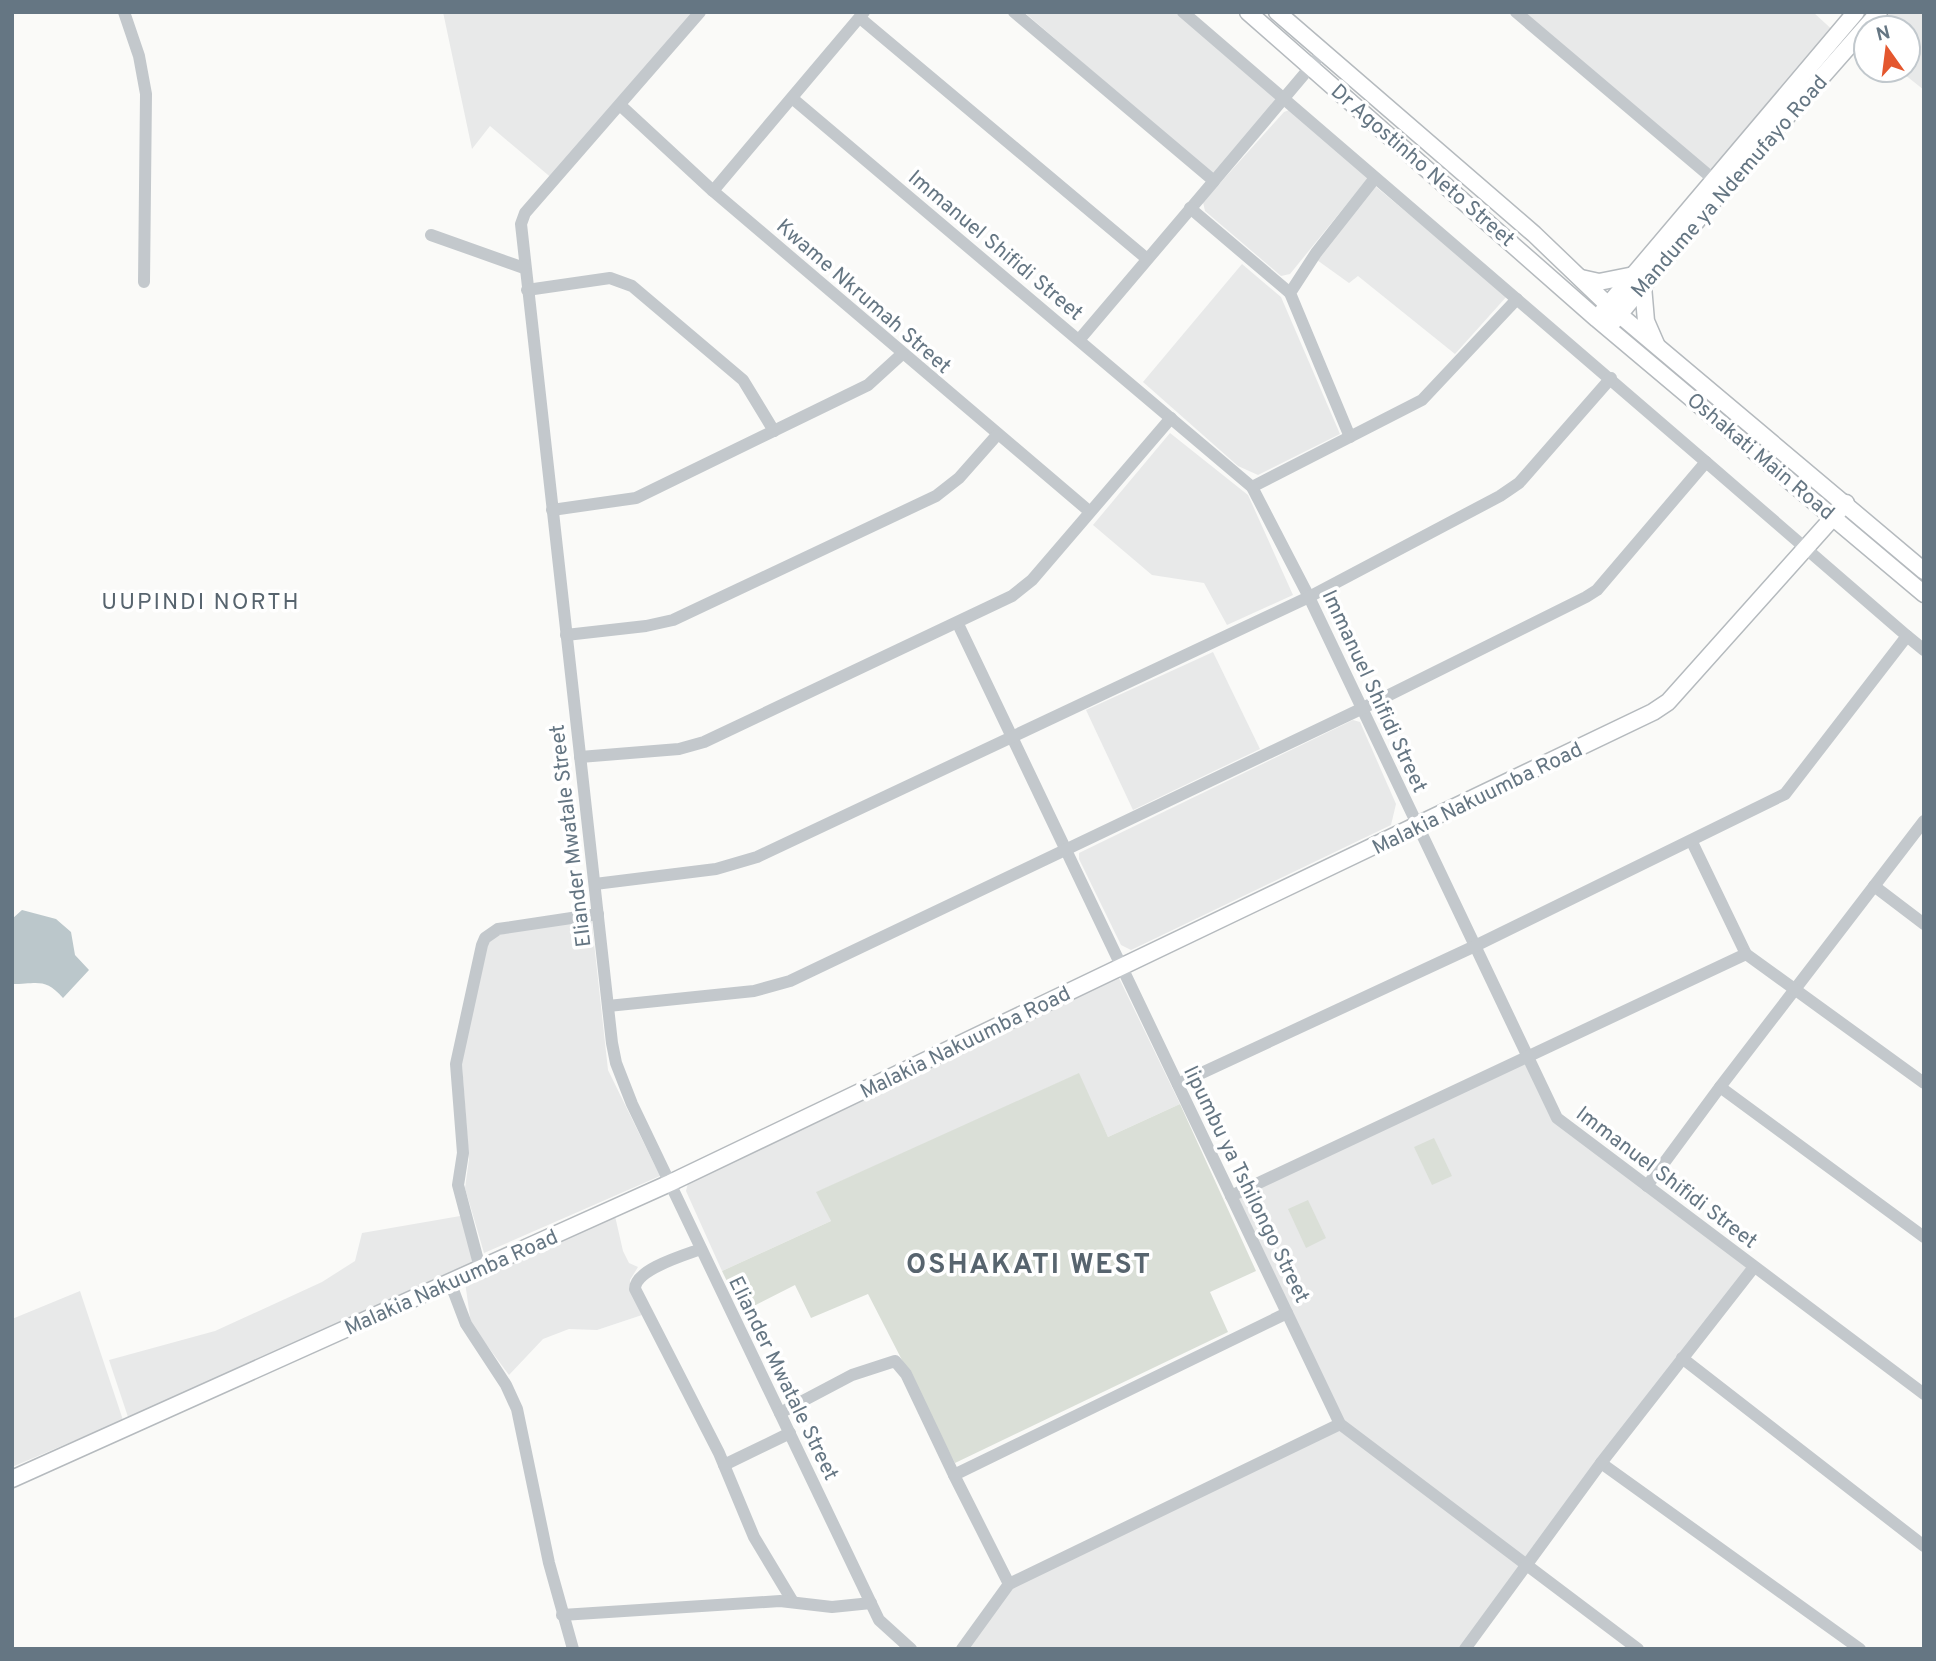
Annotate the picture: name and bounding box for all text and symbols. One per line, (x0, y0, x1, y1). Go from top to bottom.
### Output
north arrow (1852, 14, 1922, 84)
text: N (1874, 21, 1893, 48)
street label: Mandume ya Ndemufayo Road (1626, 70, 1834, 304)
street label: Dr Agostinho Neto Street (1324, 79, 1520, 253)
street label: Immanuel Shifidi Street (902, 165, 1088, 327)
street label: Kwame Nkrumah Street (770, 214, 956, 381)
street label: Oshakati Main Road (1681, 387, 1839, 527)
street label: Immanuel Shifidi Street (1315, 586, 1432, 797)
district label: UUPINDI NORTH (101, 589, 301, 618)
street label: Eliander Mwatale Street (544, 723, 599, 949)
street label: Malakia Nakuumba Road (1368, 737, 1587, 862)
street label: Malakia Nakuumba Road (856, 981, 1075, 1106)
street label: Iipumbu ya Tshilongo Street (1176, 1062, 1315, 1308)
street label: Immanuel Shifidi Street (1570, 1101, 1762, 1255)
street label: Malakia Nakuumba Road (341, 1224, 562, 1343)
district label: OSHAKATI WEST (906, 1248, 1152, 1284)
street label: Eliander Mwatale Street (721, 1272, 844, 1485)

